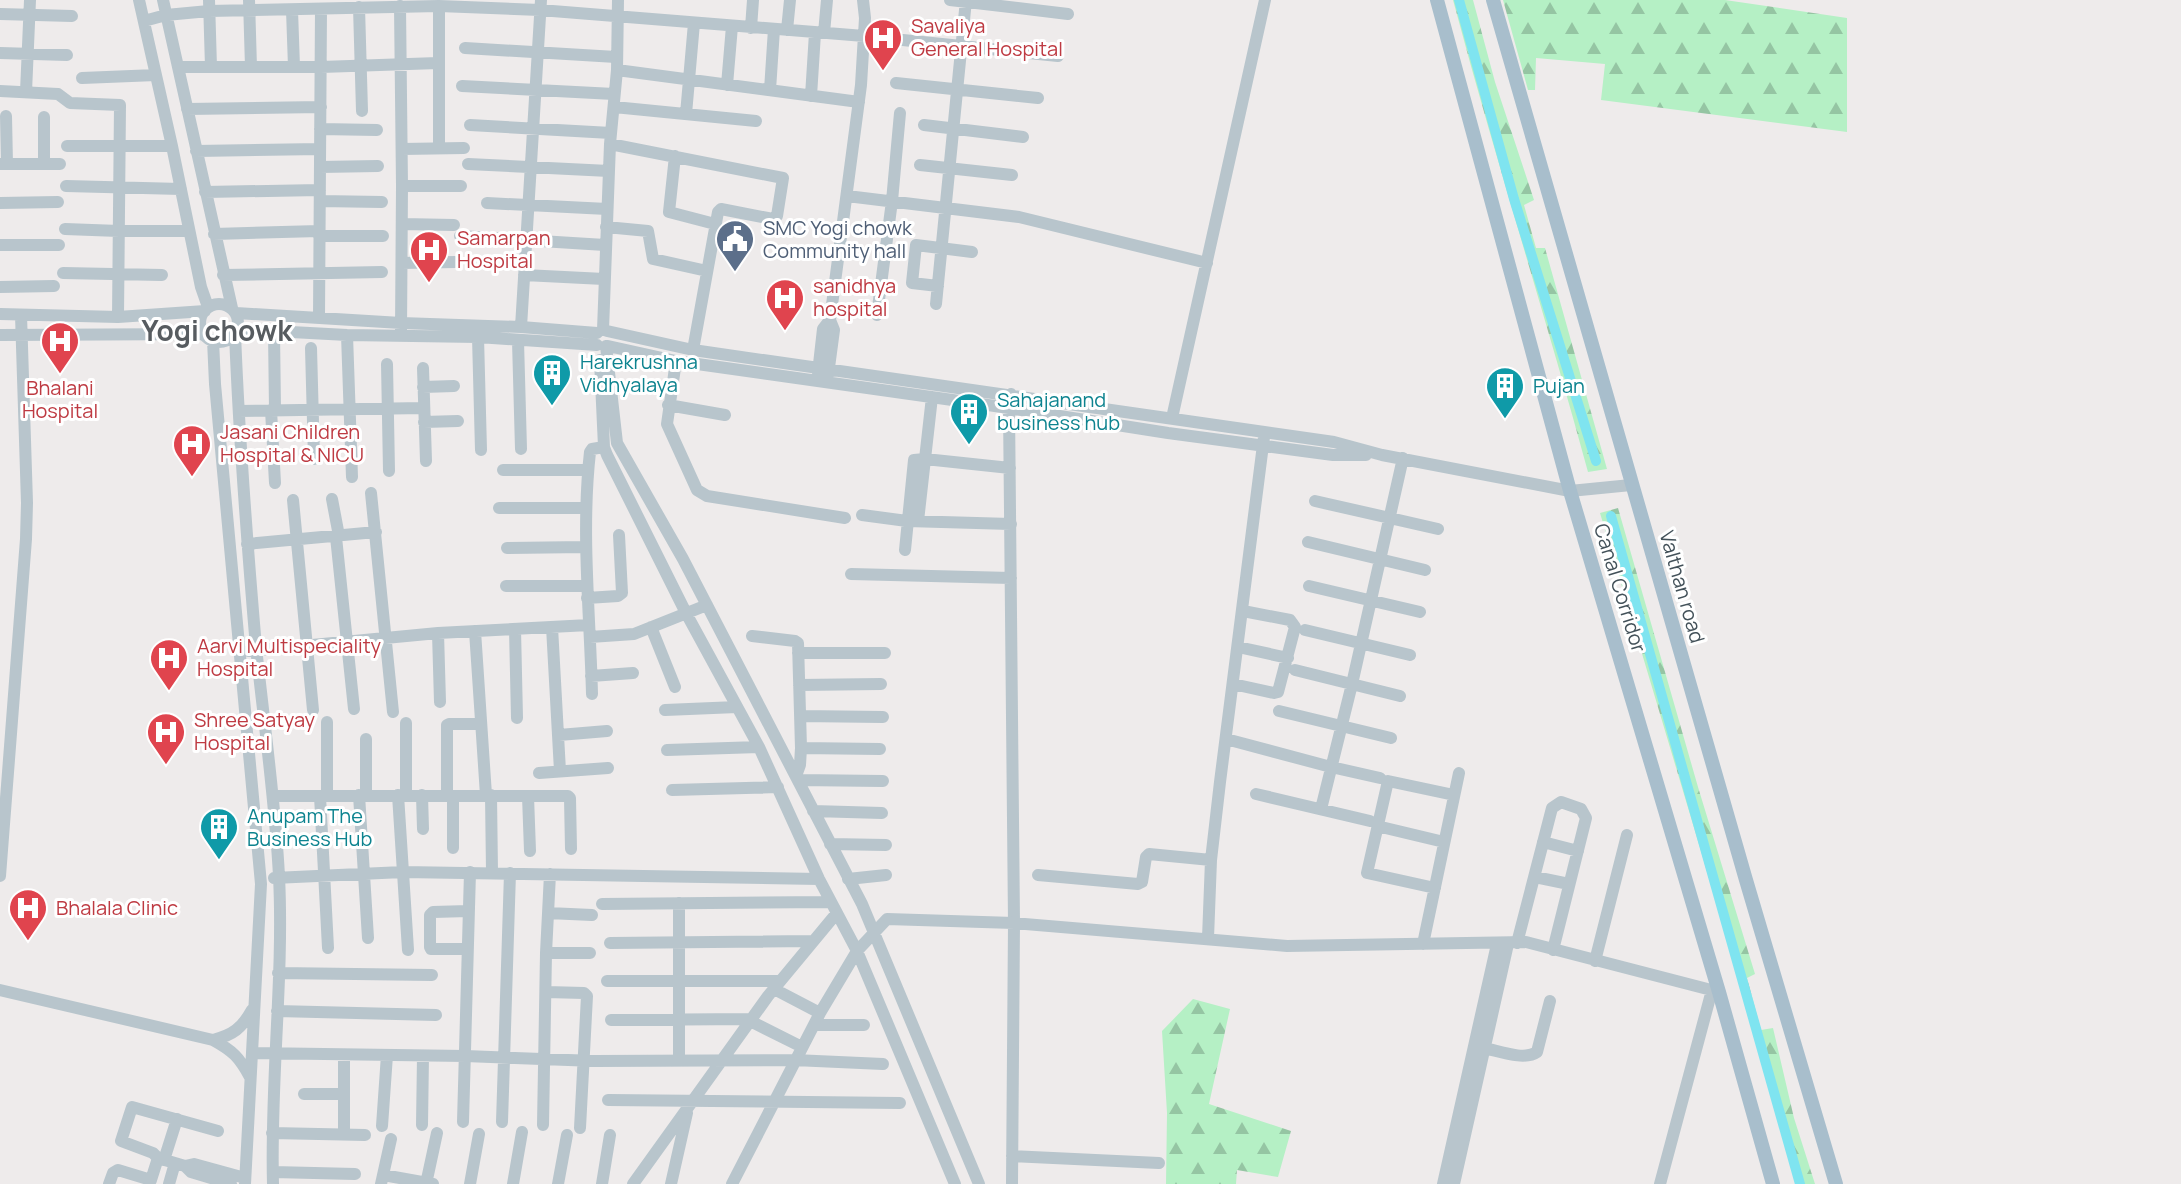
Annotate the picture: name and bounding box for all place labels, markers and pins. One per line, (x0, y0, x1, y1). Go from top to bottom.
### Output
place label: Savaliya General Hospital (911, 12, 1063, 62)
hospital icon: Savaliya General Hospital (862, 17, 904, 72)
place label: SMC Yogi chowk Community hall (763, 214, 913, 264)
public building icon: SMC Yogi chowk Community hall (714, 218, 756, 273)
place label: Samarpan Hospital (457, 224, 551, 274)
hospital icon: Samarpan Hospital (408, 229, 450, 284)
place label: sanidhya hospital (813, 272, 896, 322)
hospital icon: sanidhya hospital (764, 277, 806, 332)
hospital icon: Bhalani Hospital (39, 320, 81, 375)
place label: Harekrushna Vidhyalaya (580, 348, 698, 398)
building icon: Harekrushna Vidhyalaya (531, 352, 573, 407)
building icon: Pujan (1484, 365, 1526, 420)
place label: Pujan (1533, 372, 1585, 399)
place label: Bhalani Hospital (22, 374, 98, 424)
place label: Sahajanand business hub (997, 386, 1120, 436)
building icon: Sahajanand business hub (948, 391, 990, 446)
place label: Jasani Children Hospital & NICU (220, 418, 364, 468)
hospital icon: Jasani Children Hospital & NICU (171, 423, 213, 478)
place label: Aarvi Multispeciality Hospital (197, 632, 381, 682)
hospital icon: Aarvi Multispeciality Hospital (148, 637, 190, 692)
place label: Shree Satyay Hospital (194, 706, 315, 756)
hospital icon: Shree Satyay Hospital (145, 711, 187, 766)
place label: Anupam The Business Hub (247, 802, 372, 852)
building icon: Anupam The Business Hub (198, 806, 240, 861)
hospital icon: Bhalala Clinic (7, 887, 49, 942)
place label: Bhalala Clinic (56, 894, 178, 921)

